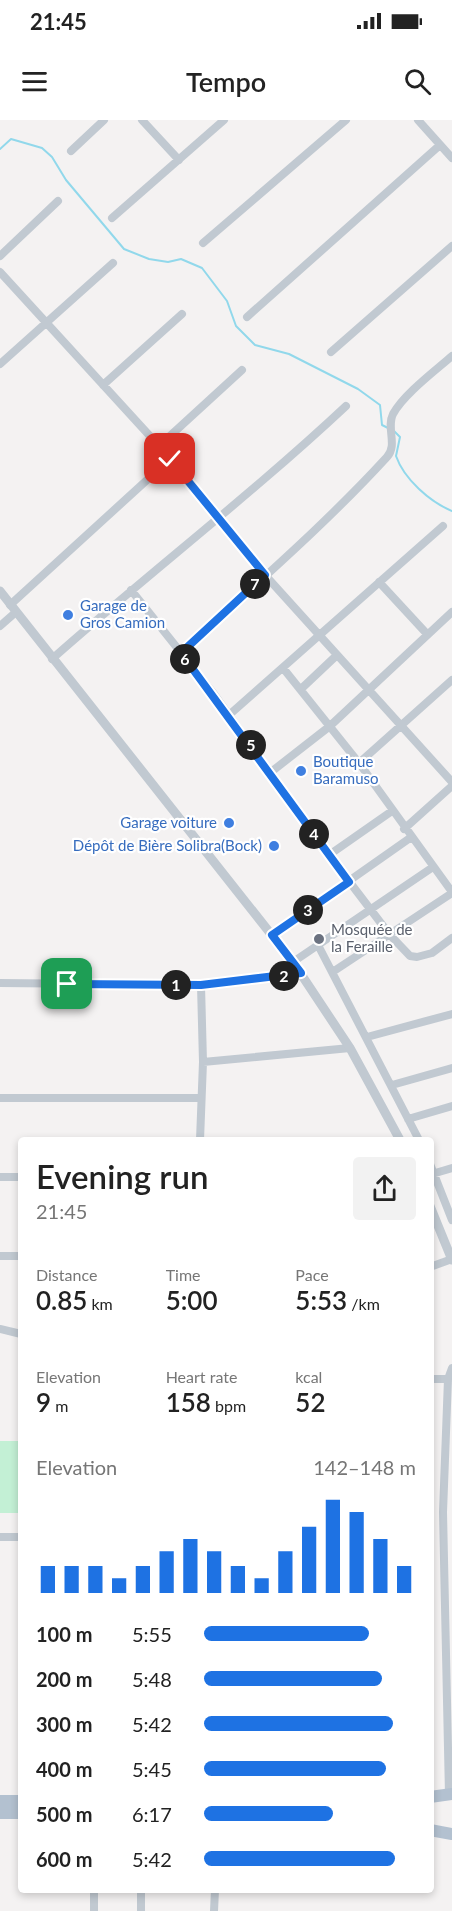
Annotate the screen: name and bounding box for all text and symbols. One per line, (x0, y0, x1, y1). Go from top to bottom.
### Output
text: 21:45 (30, 8, 87, 35)
icon: menu (18, 65, 51, 98)
text: Tempo (186, 65, 266, 98)
icon: search (401, 65, 434, 98)
pin (144, 433, 195, 484)
icon: check (153, 442, 186, 475)
pin: 7 (240, 569, 270, 599)
text: 7 (250, 574, 260, 593)
place label: Garage de Gros Camion (80, 596, 165, 631)
marker: Garage de Gros Camion (61, 608, 75, 622)
pin: 6 (170, 644, 200, 674)
text: 6 (180, 649, 190, 668)
pin: 5 (236, 730, 266, 760)
text: 5 (246, 735, 256, 754)
place label: Boutique Baramuso (313, 752, 379, 787)
marker: Boutique Baramuso (294, 764, 308, 778)
place label: Garage voiture (120, 813, 217, 831)
marker: Garage voiture (222, 816, 236, 830)
pin: 4 (299, 819, 329, 849)
text: 4 (309, 824, 319, 843)
place label: Dépôt de Bière Solibra(Bock) (73, 836, 262, 854)
marker: Dépôt de Bière Solibra(Bock) (267, 839, 281, 853)
pin: 3 (293, 895, 323, 925)
text: 3 (303, 900, 313, 919)
place label: Mosquée de la Feraille (331, 920, 413, 955)
marker: Mosquée de la Feraille (312, 932, 326, 946)
pin (41, 958, 92, 1009)
pin: 2 (269, 961, 299, 991)
text: 2 (279, 966, 289, 985)
icon: arrive (50, 967, 83, 1000)
pin: 1 (161, 970, 191, 1000)
text: 1 (171, 975, 181, 994)
text: Evening run (36, 1156, 209, 1196)
button: share (353, 1157, 416, 1220)
text: 21:45 (36, 1199, 87, 1223)
text: Distance (36, 1265, 97, 1284)
text: Time (166, 1265, 201, 1284)
text: Pace (295, 1265, 329, 1284)
text: 0.85 (36, 1284, 87, 1316)
text: 5:00 (166, 1284, 218, 1316)
text: 5:53 (295, 1284, 347, 1316)
text: km (87, 1294, 113, 1313)
text: /km (347, 1294, 380, 1313)
text: Elevation (36, 1367, 101, 1386)
text: Heart rate (166, 1367, 237, 1386)
text: kcal (295, 1367, 322, 1386)
text: 9 (36, 1386, 51, 1418)
text: 158 (166, 1386, 211, 1418)
text: 52 (295, 1386, 326, 1418)
text: m (51, 1396, 68, 1415)
text: bpm (211, 1396, 246, 1415)
text: Elevation (36, 1455, 117, 1479)
text: 142–148 m (313, 1455, 416, 1479)
text: 100 m (36, 1622, 92, 1646)
text: 5:55 (132, 1622, 172, 1646)
text: 200 m (36, 1667, 92, 1691)
text: 5:48 (132, 1667, 172, 1691)
text: 300 m (36, 1712, 92, 1736)
text: 5:42 (132, 1712, 172, 1736)
text: 400 m (36, 1757, 92, 1781)
text: 5:45 (132, 1757, 172, 1781)
text: 500 m (36, 1802, 92, 1826)
text: 6:17 (132, 1802, 172, 1826)
text: 600 m (36, 1847, 92, 1871)
text: 5:42 (132, 1847, 172, 1871)

